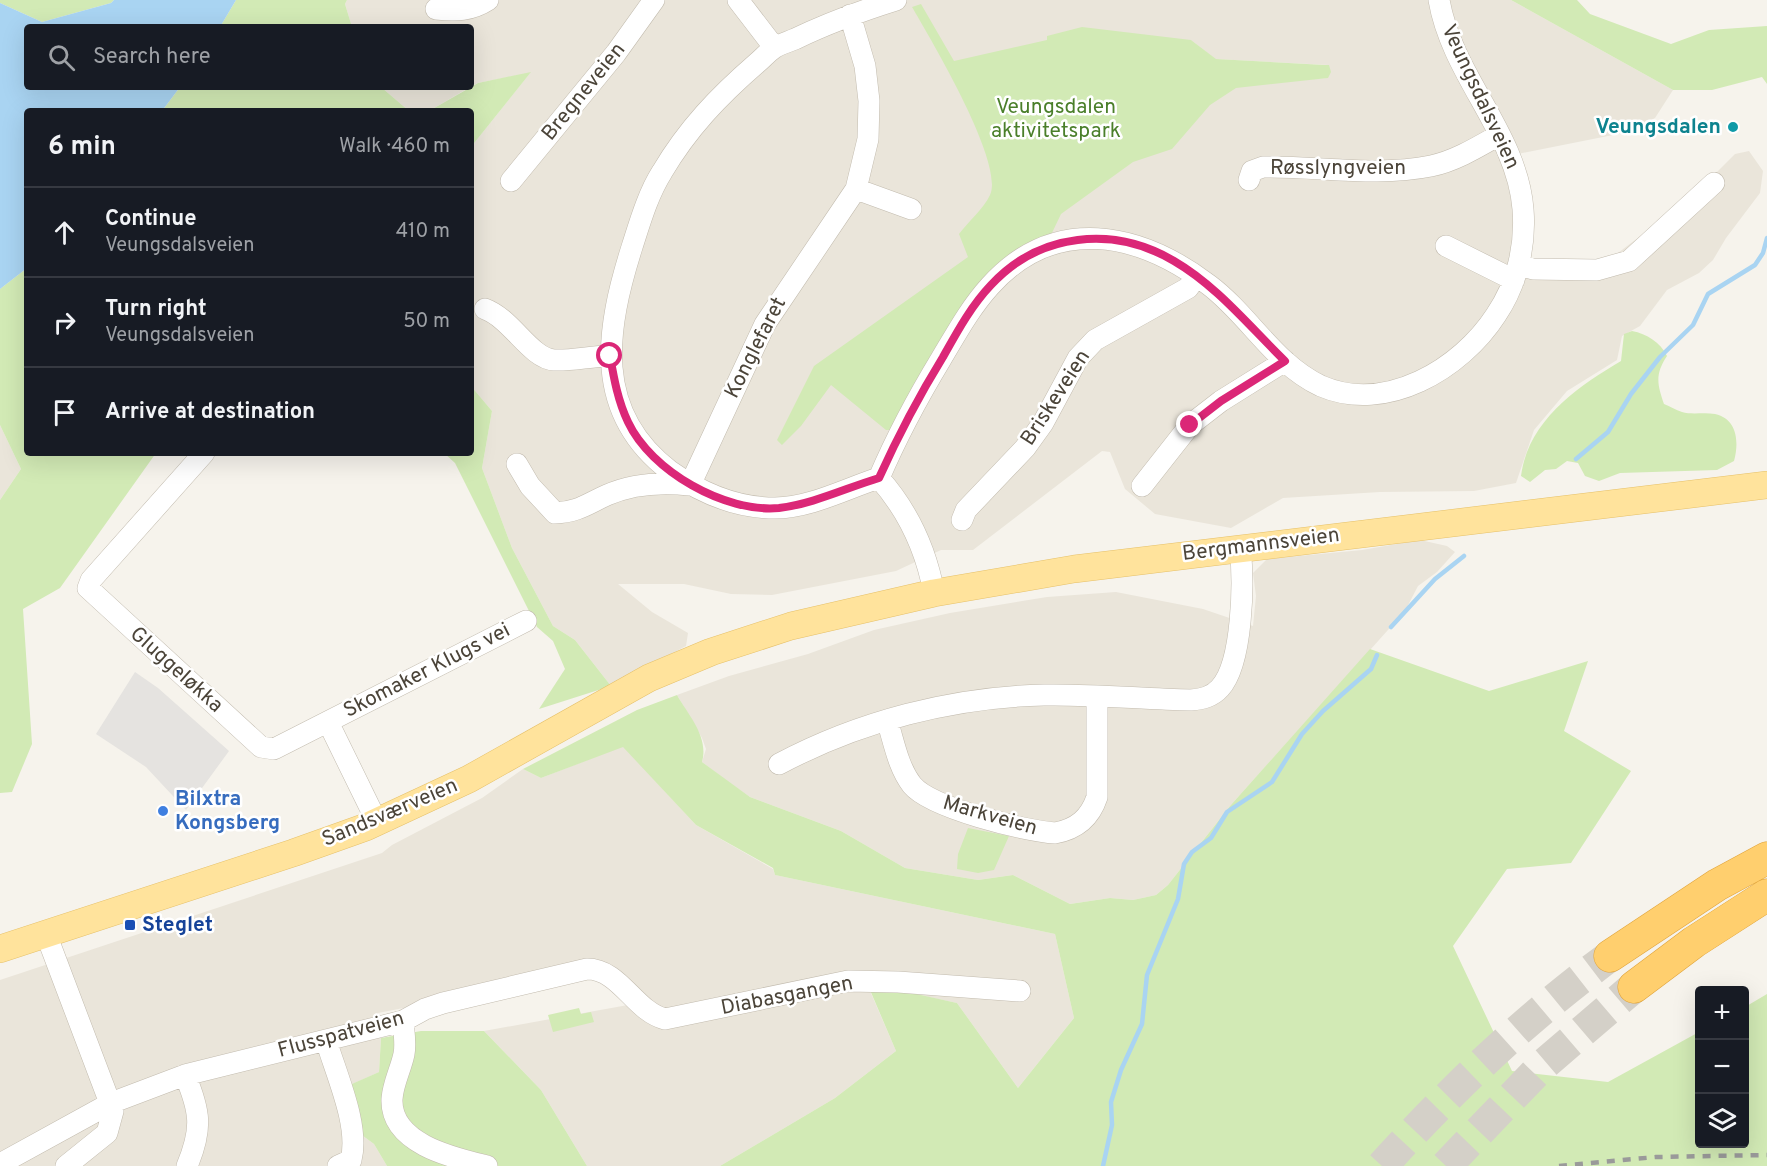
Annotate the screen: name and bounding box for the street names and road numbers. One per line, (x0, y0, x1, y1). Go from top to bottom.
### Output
street label: Veungsdalsveien (1435, 20, 1525, 174)
street label: Bregneveien (536, 37, 632, 147)
street label: Røsslyngveien (1270, 155, 1406, 182)
street label: Konglefaret (719, 293, 793, 403)
street label: Briskeveien (1015, 345, 1097, 451)
street label: Bergmannsveien (1181, 522, 1341, 568)
street label: Skomaker Klugs vei (339, 617, 515, 725)
street label: Gluggeløkka (124, 621, 228, 719)
street label: Sandsværveien (318, 772, 462, 854)
street label: Markveien (940, 790, 1040, 842)
street label: Diabasgangen (719, 970, 855, 1022)
street label: Flusspatveien (275, 1005, 407, 1065)

